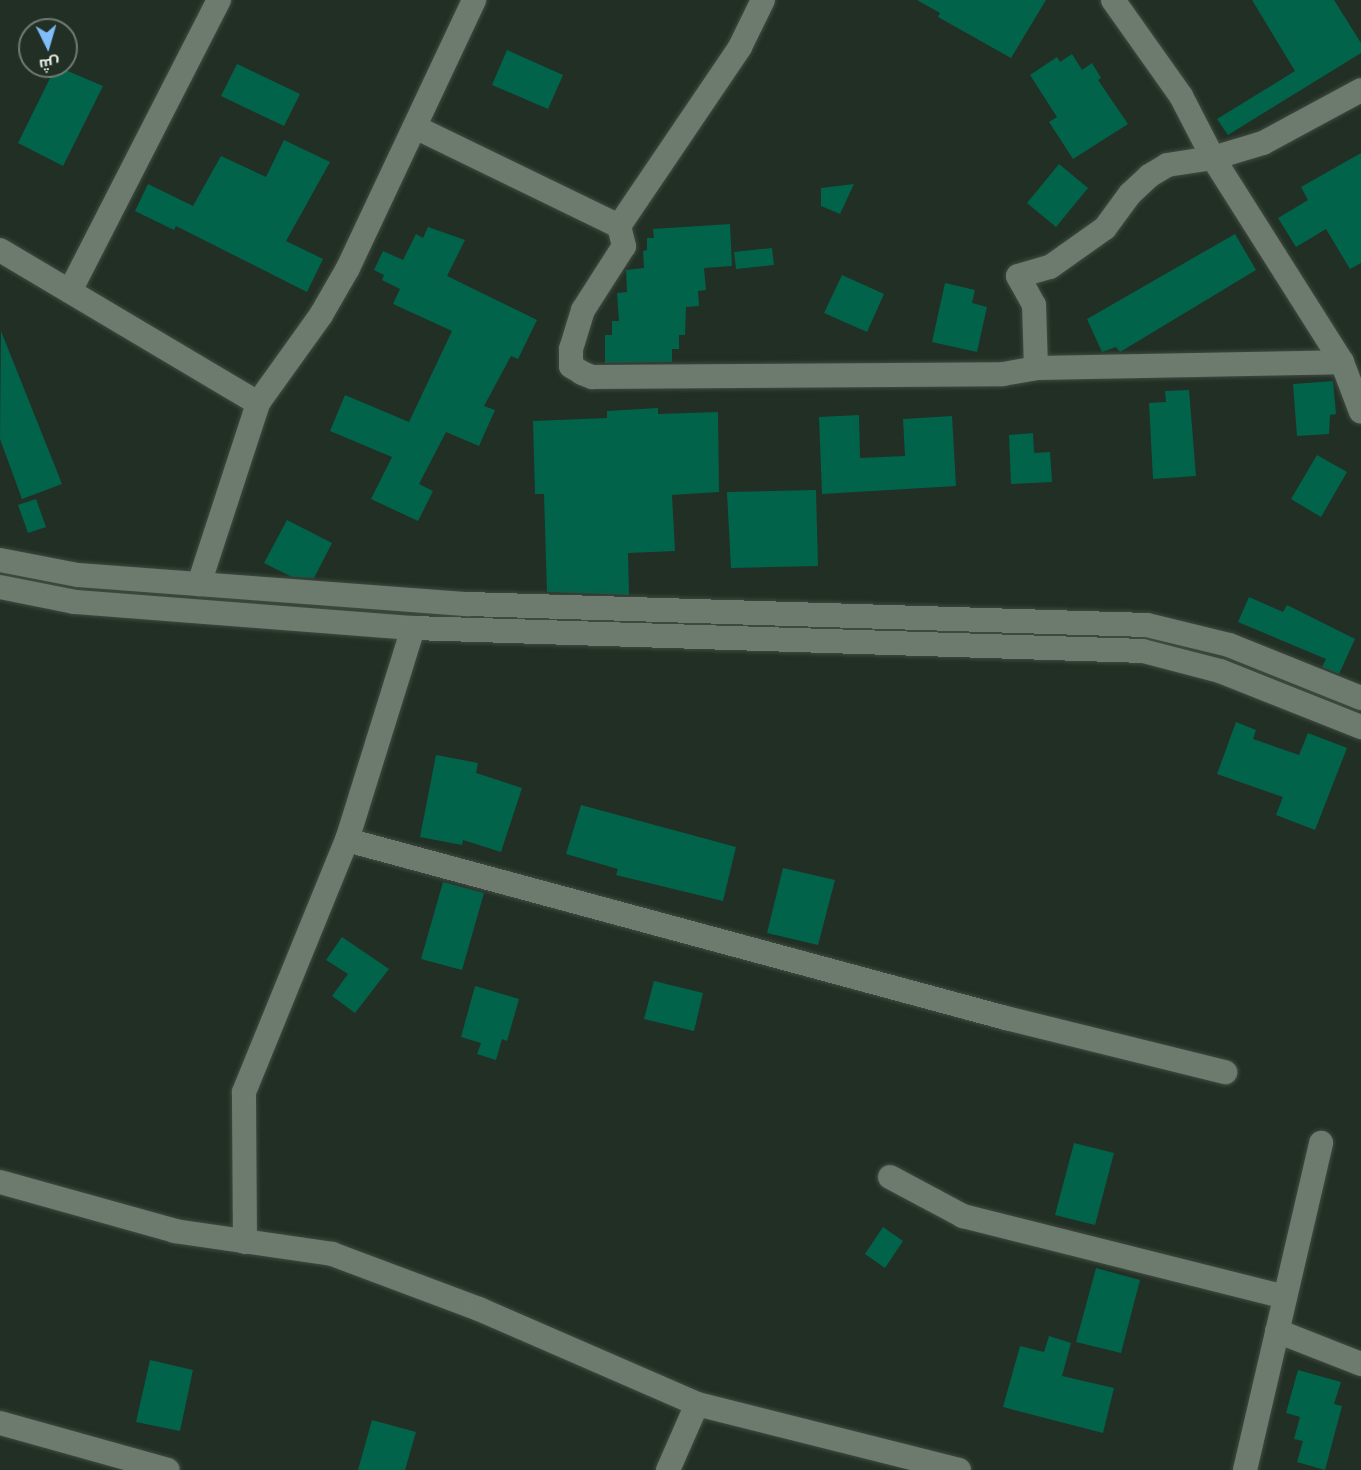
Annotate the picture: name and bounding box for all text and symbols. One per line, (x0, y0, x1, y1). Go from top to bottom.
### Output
north arrow (18, 18, 78, 78)
text: ش (38, 54, 60, 75)

